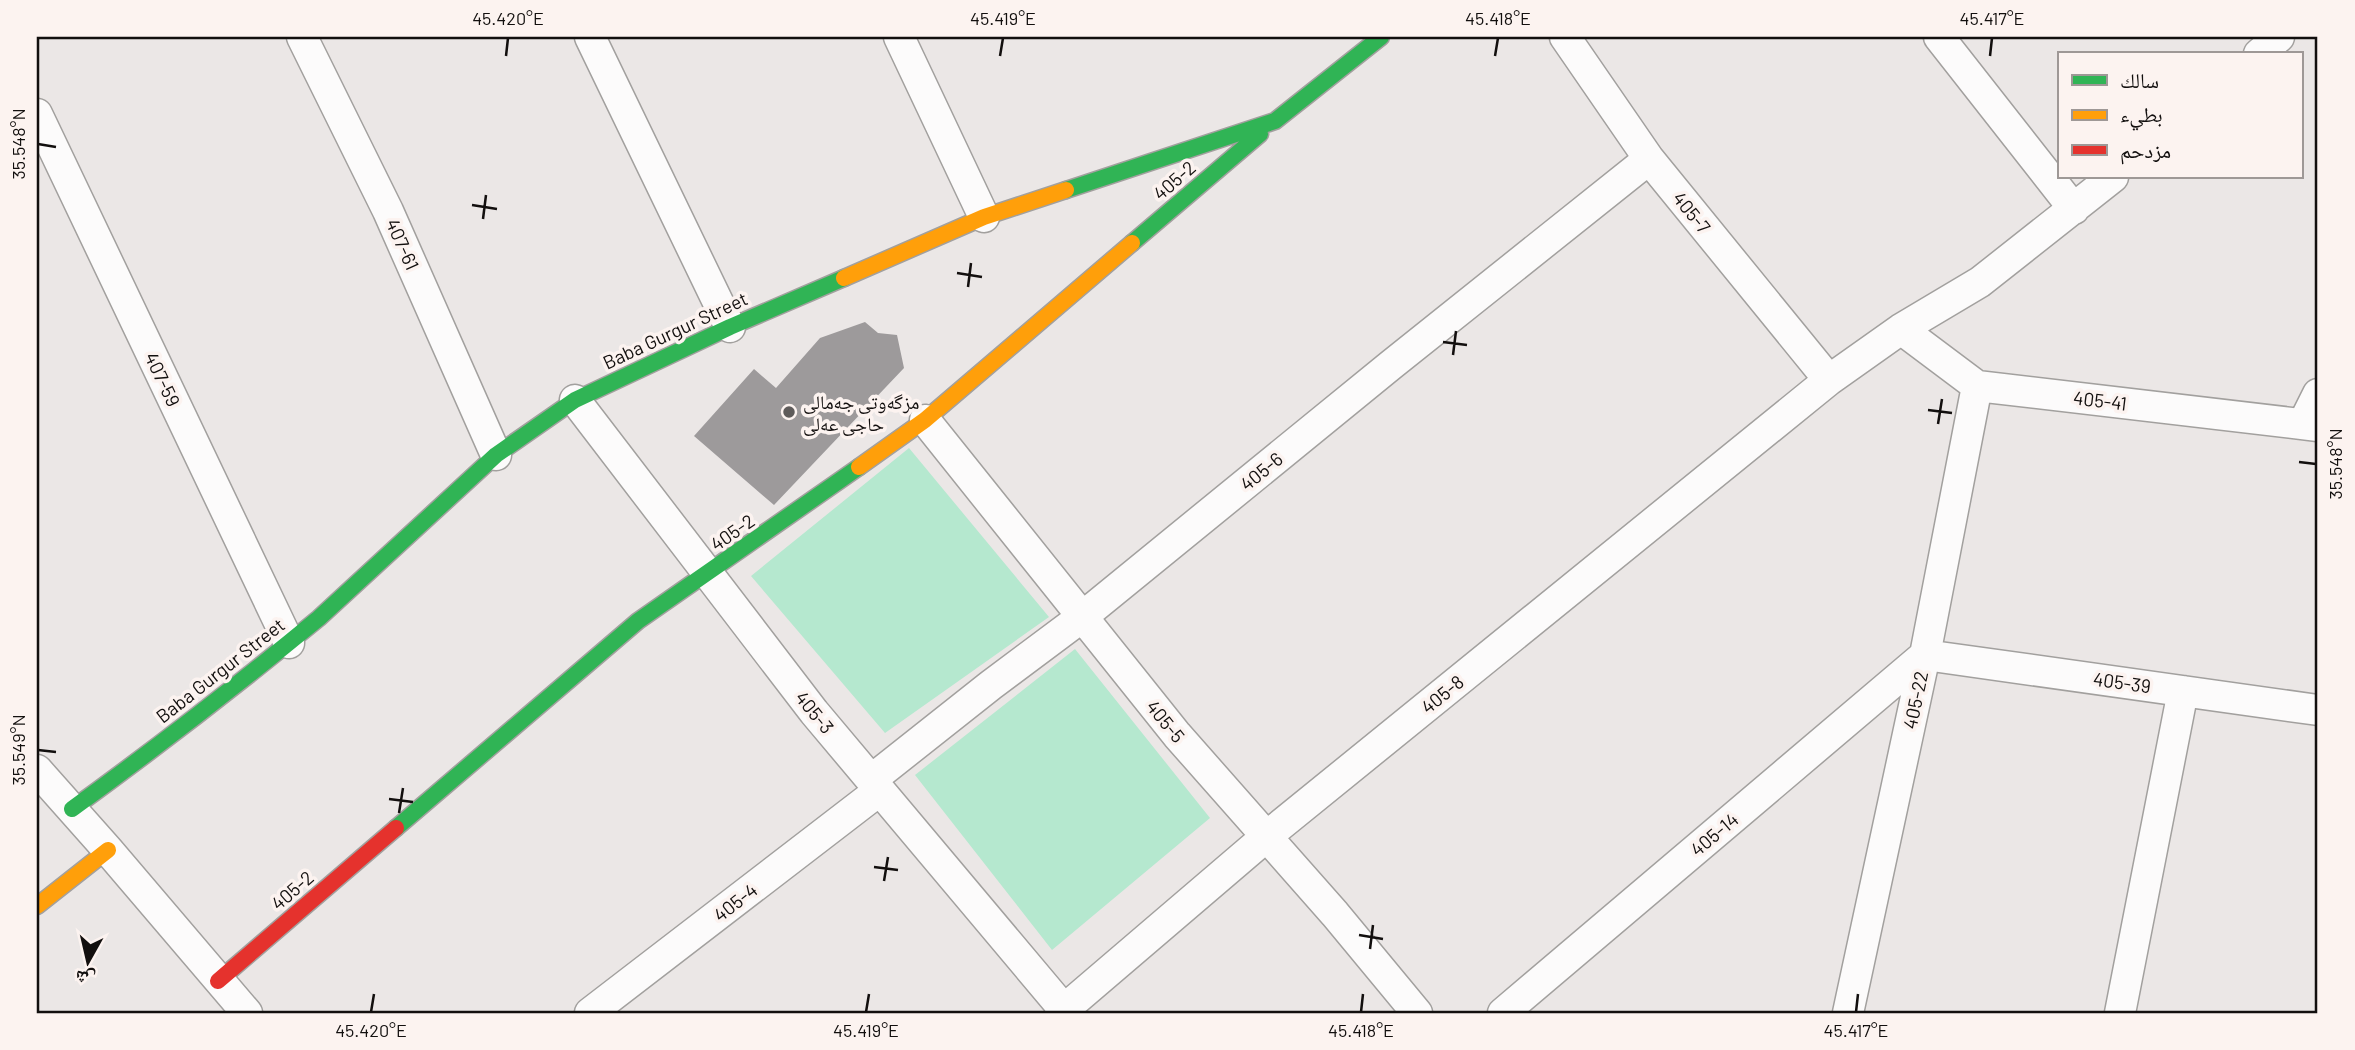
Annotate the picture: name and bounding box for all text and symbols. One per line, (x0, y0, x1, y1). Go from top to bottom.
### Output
text: 45.420°E (472, 7, 544, 29)
text: 45.419°E (970, 7, 1036, 29)
text: 45.418°E (1465, 7, 1531, 29)
text: 45.417°E (1960, 7, 2025, 29)
legend (2058, 52, 2302, 178)
text: سالك (2120, 67, 2159, 92)
text: بطيء (2120, 101, 2163, 131)
text: 35.548°N (7, 108, 29, 180)
text: مزدحم (2120, 137, 2171, 165)
street label: 405-2 (1148, 155, 1200, 205)
street label: 405-7 (1668, 187, 1716, 237)
street label: 407-61 (382, 215, 424, 273)
street label: Baba Gurgur Street (599, 286, 751, 374)
street label: 407-59 (140, 348, 186, 410)
street label: 405-41 (2072, 385, 2128, 415)
place label: مزگەوتی جەمالی حاجی عەلی (803, 390, 919, 436)
marker: مزگەوتی جەمالی حاجی عەلی (781, 404, 797, 420)
text: 35.548°N (2324, 428, 2346, 500)
street label: 405-6 (1235, 447, 1287, 495)
street label: 405-2 (705, 509, 759, 555)
street label: Baba Gurgur Street (151, 613, 289, 727)
street label: 405-39 (2092, 667, 2152, 697)
street label: 405-22 (1898, 669, 1932, 731)
street label: 405-8 (1416, 670, 1468, 718)
street label: 405-3 (791, 686, 839, 738)
street label: 405-5 (1142, 695, 1190, 747)
text: 35.549°N (7, 714, 29, 786)
street label: 405-14 (1685, 807, 1743, 861)
street label: 405-2 (266, 865, 318, 915)
street label: 405-4 (709, 878, 761, 926)
north arrow (52, 928, 122, 998)
text: ش (74, 966, 97, 992)
text: 45.420°E (335, 1019, 407, 1041)
text: 45.419°E (833, 1019, 899, 1041)
text: 45.418°E (1328, 1019, 1394, 1041)
text: 45.417°E (1824, 1019, 1889, 1041)

